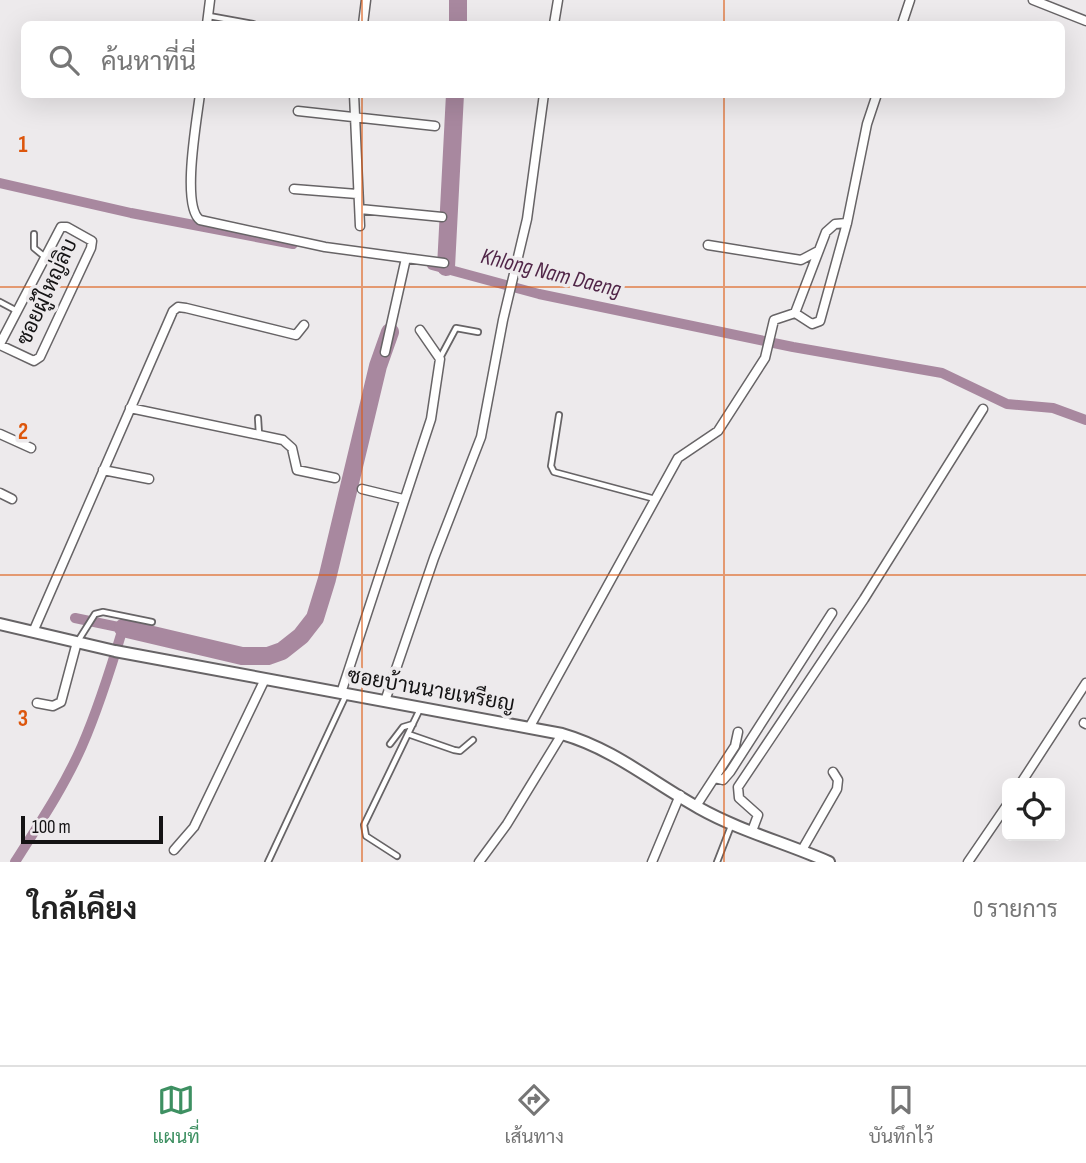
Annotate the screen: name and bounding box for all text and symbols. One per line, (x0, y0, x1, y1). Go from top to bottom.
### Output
search box (21, 21, 1065, 98)
icon: search (45, 41, 83, 79)
text: ค้นหาที่นี่ (101, 47, 196, 78)
text: 1 (18, 131, 28, 159)
street label: ซอยผู้ใหญ่ลิบ (11, 234, 84, 350)
water label: Khlong Nam Daeng (478, 242, 625, 304)
text: 2 (18, 418, 28, 446)
street label: ซอยบ้านนายเหรียญ (345, 662, 517, 717)
text: 3 (18, 705, 28, 733)
map controls (1002, 778, 1065, 841)
button: locate (1002, 778, 1065, 841)
scale bar (21, 813, 163, 845)
text: 100 m (32, 816, 71, 839)
text: ใกล้เคียง (28, 892, 137, 928)
text: 0 รายการ (973, 896, 1058, 924)
tab: แผนที่ (152, 1081, 200, 1149)
tab: เส้นทาง (505, 1081, 564, 1149)
tab: บันทึกไว้ (869, 1081, 934, 1149)

